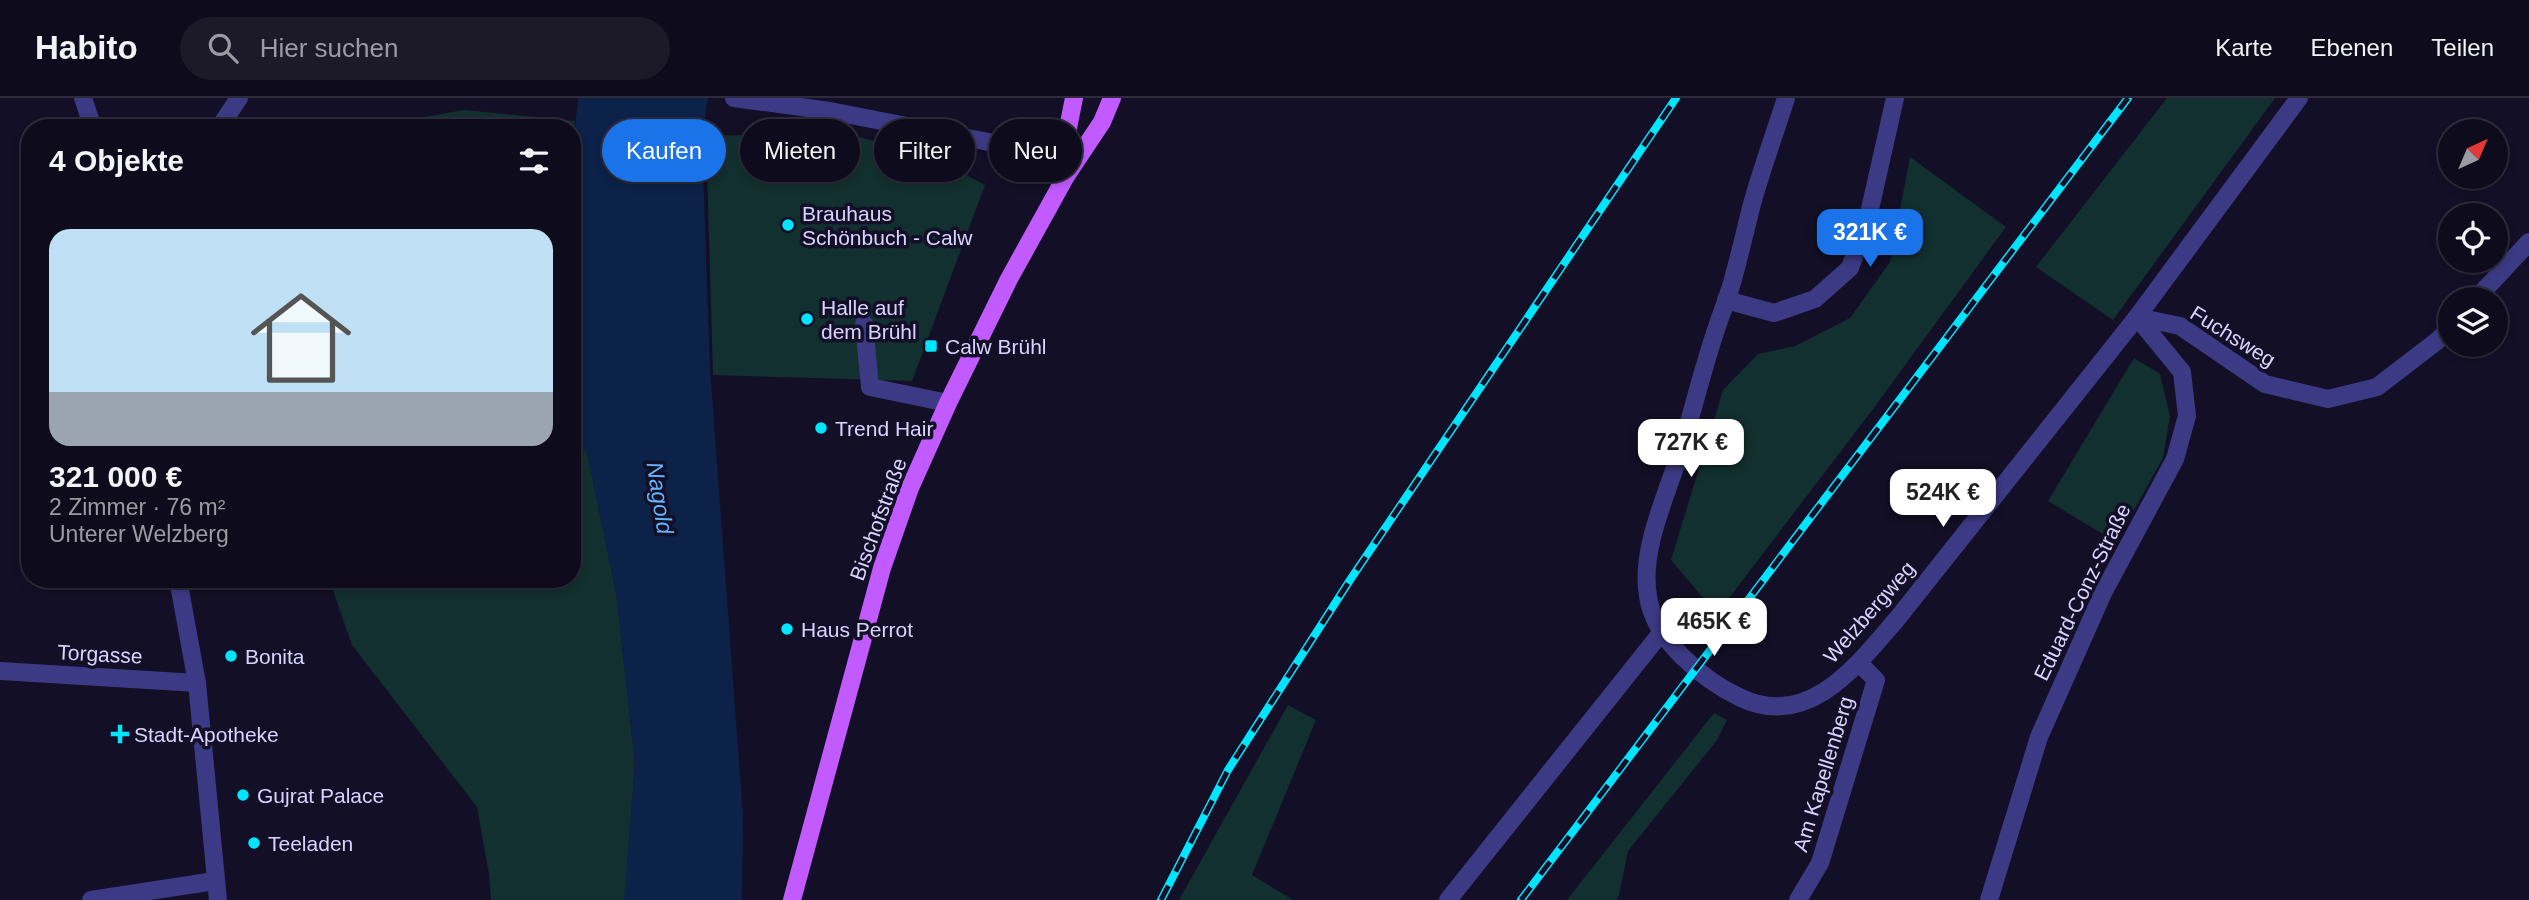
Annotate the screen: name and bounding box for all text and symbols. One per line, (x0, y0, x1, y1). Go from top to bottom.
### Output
search box (180, 17, 670, 80)
text: Habito (35, 29, 138, 66)
icon: search (204, 29, 242, 67)
text: Hier suchen (260, 33, 398, 63)
text: Karte (2215, 34, 2273, 61)
text: Ebenen (2311, 34, 2393, 61)
text: Teilen (2431, 34, 2494, 61)
chip: Kaufen (602, 119, 726, 182)
chip: Mieten (740, 119, 860, 182)
chip: Filter (874, 119, 975, 182)
chip: Neu (989, 119, 1082, 182)
north arrow (2438, 119, 2508, 189)
map controls (2438, 119, 2508, 357)
icon: filters (515, 142, 553, 180)
text: 4 Objekte (49, 144, 184, 177)
place label: Brauhaus Schönbuch - Calw (802, 202, 973, 249)
button: locate (2438, 203, 2508, 273)
pin: 321K € (1813, 209, 1927, 269)
marker: Brauhaus Schönbuch - Calw (780, 217, 796, 233)
text: 321K € (1833, 219, 1907, 245)
icon: home (238, 275, 364, 401)
button: layers (2438, 287, 2508, 357)
place label: Halle auf dem Brühl (821, 296, 917, 343)
street label: Fuchsweg (2186, 301, 2280, 371)
marker: Halle auf dem Brühl (799, 311, 815, 327)
place label: Calw Brühl (945, 335, 1047, 358)
marker: Calw Brühl (923, 338, 939, 354)
place label: Trend Hair (835, 417, 933, 440)
marker: Trend Hair (813, 420, 829, 436)
pin: 727K € (1634, 420, 1748, 479)
text: 727K € (1654, 429, 1728, 455)
street label: Bischofstraße (845, 455, 911, 583)
text: 321 000 € (49, 460, 182, 493)
water label: Nagold (641, 460, 679, 537)
pin: 524K € (1886, 470, 2000, 529)
text: 524K € (1906, 479, 1980, 505)
text: 2 Zimmer · 76 m² (49, 494, 225, 520)
street label: Eduard-Conz-Straße (2029, 500, 2135, 684)
text: Unterer Welzberg (49, 521, 229, 547)
street label: Welzbergweg (1819, 557, 1919, 667)
pin: 465K € (1657, 598, 1771, 658)
text: 465K € (1677, 608, 1751, 634)
place label: Haus Perrot (801, 618, 913, 641)
marker: Haus Perrot (779, 621, 795, 637)
street label: Torgasse (57, 640, 143, 668)
place label: Bonita (245, 645, 305, 668)
marker: Bonita (223, 648, 239, 664)
street label: Am Kapellenberg (1788, 694, 1858, 854)
place label: Stadt-Apotheke (134, 723, 279, 746)
marker: Stadt-Apotheke (112, 726, 128, 742)
place label: Gujrat Palace (257, 784, 384, 807)
marker: Gujrat Palace (235, 787, 251, 803)
place label: Teeladen (268, 832, 353, 855)
marker: Teeladen (246, 835, 262, 851)

